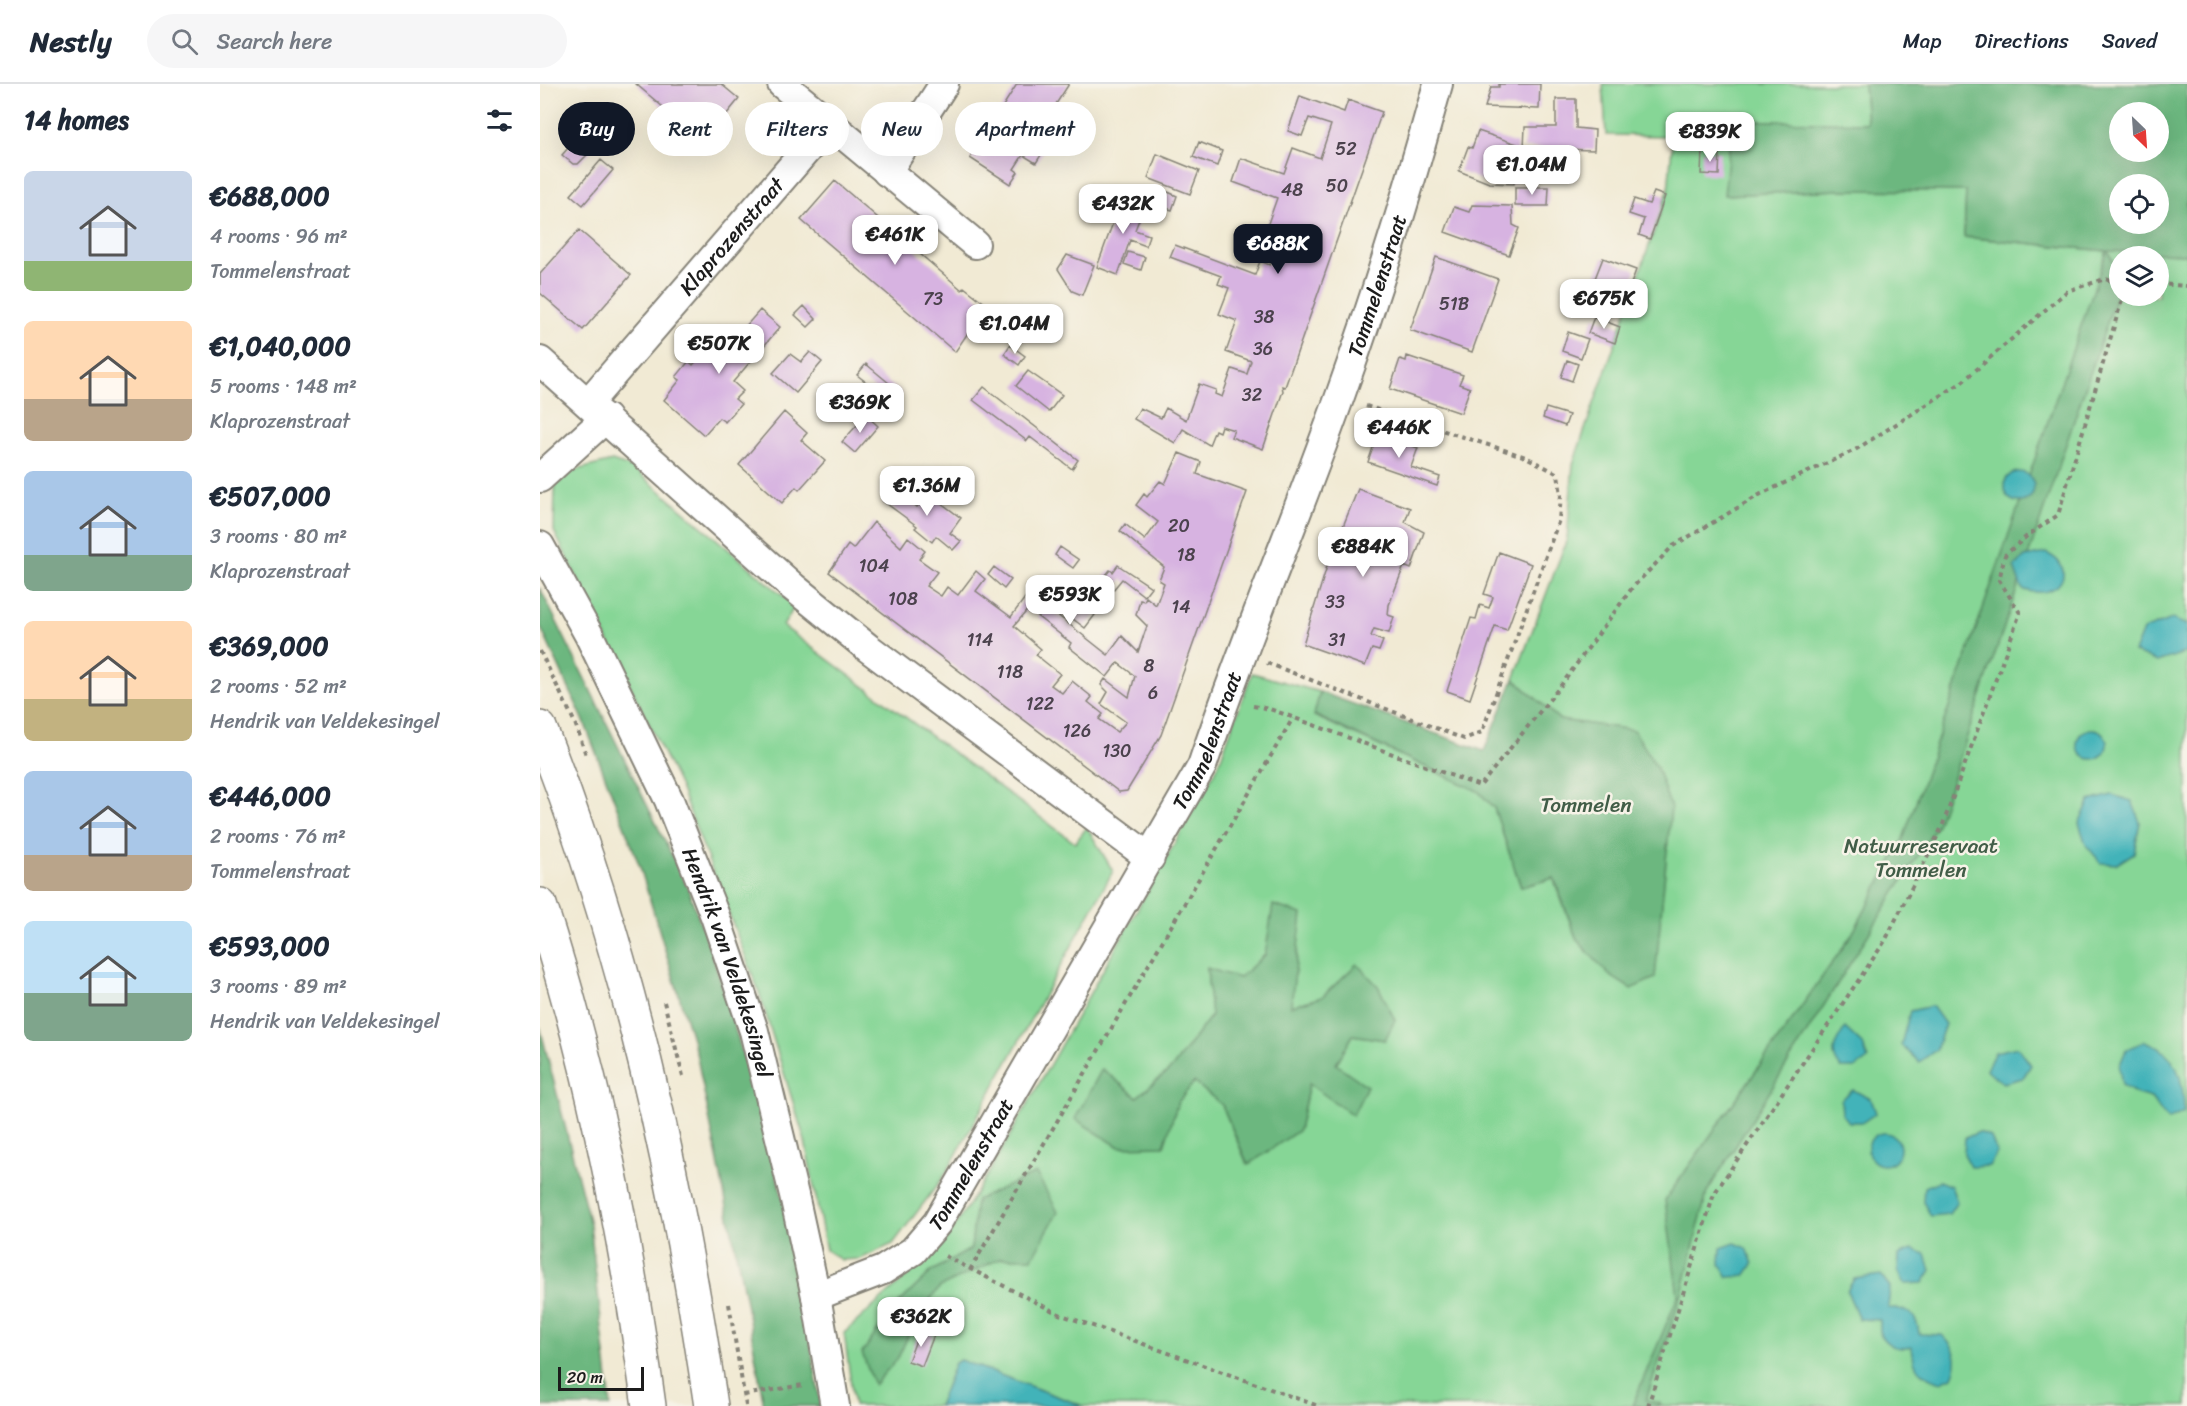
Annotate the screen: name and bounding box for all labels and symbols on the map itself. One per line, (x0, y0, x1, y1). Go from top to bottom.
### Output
north arrow (2109, 102, 2169, 162)
pin: €839K (1668, 112, 1752, 163)
house number: 52 (1335, 133, 1357, 165)
pin: €1.04M (1483, 145, 1581, 196)
street label: Klaprozenstraat (669, 167, 795, 305)
house number: 50 (1326, 170, 1348, 202)
house number: 48 (1281, 174, 1303, 206)
pin: €432K (1081, 184, 1165, 235)
street label: Tommelenstraat (1336, 210, 1418, 362)
pin: €461K (853, 215, 937, 266)
pin: €688K (1236, 224, 1320, 275)
pin: €675K (1562, 279, 1646, 330)
house number: 73 (923, 283, 943, 315)
house number: 51B (1439, 288, 1469, 320)
house number: 38 (1254, 301, 1275, 333)
pin: €1.04M (966, 304, 1064, 355)
pin: €507K (677, 324, 761, 375)
house number: 36 (1253, 333, 1273, 365)
house number: 32 (1242, 379, 1262, 411)
pin: €369K (818, 383, 902, 434)
pin: €446K (1357, 408, 1441, 459)
pin: €1.36M (878, 466, 976, 517)
house number: 20 (1168, 510, 1190, 542)
pin: €884K (1321, 527, 1405, 578)
house number: 18 (1177, 539, 1195, 571)
house number: 104 (859, 550, 889, 582)
pin: €593K (1028, 575, 1112, 626)
house number: 108 (888, 583, 918, 615)
house number: 33 (1325, 586, 1345, 618)
house number: 14 (1172, 591, 1190, 623)
house number: 114 (967, 624, 993, 656)
house number: 31 (1328, 624, 1346, 656)
house number: 8 (1144, 650, 1155, 682)
house number: 118 (997, 656, 1023, 688)
street label: Tommelenstraat (1161, 666, 1253, 818)
house number: 6 (1148, 677, 1158, 709)
house number: 122 (1026, 688, 1054, 720)
house number: 126 (1063, 715, 1091, 747)
house number: 130 (1103, 735, 1131, 767)
park label: Tommelen (1541, 786, 1631, 824)
park label: Natuurreservaat Tommelen (1844, 827, 1998, 889)
street label: Hendrik van Veldekesingel (671, 842, 784, 1083)
street label: Tommelenstraat (918, 1091, 1025, 1240)
pin: €362K (879, 1297, 963, 1348)
scale bar (558, 1364, 644, 1392)

